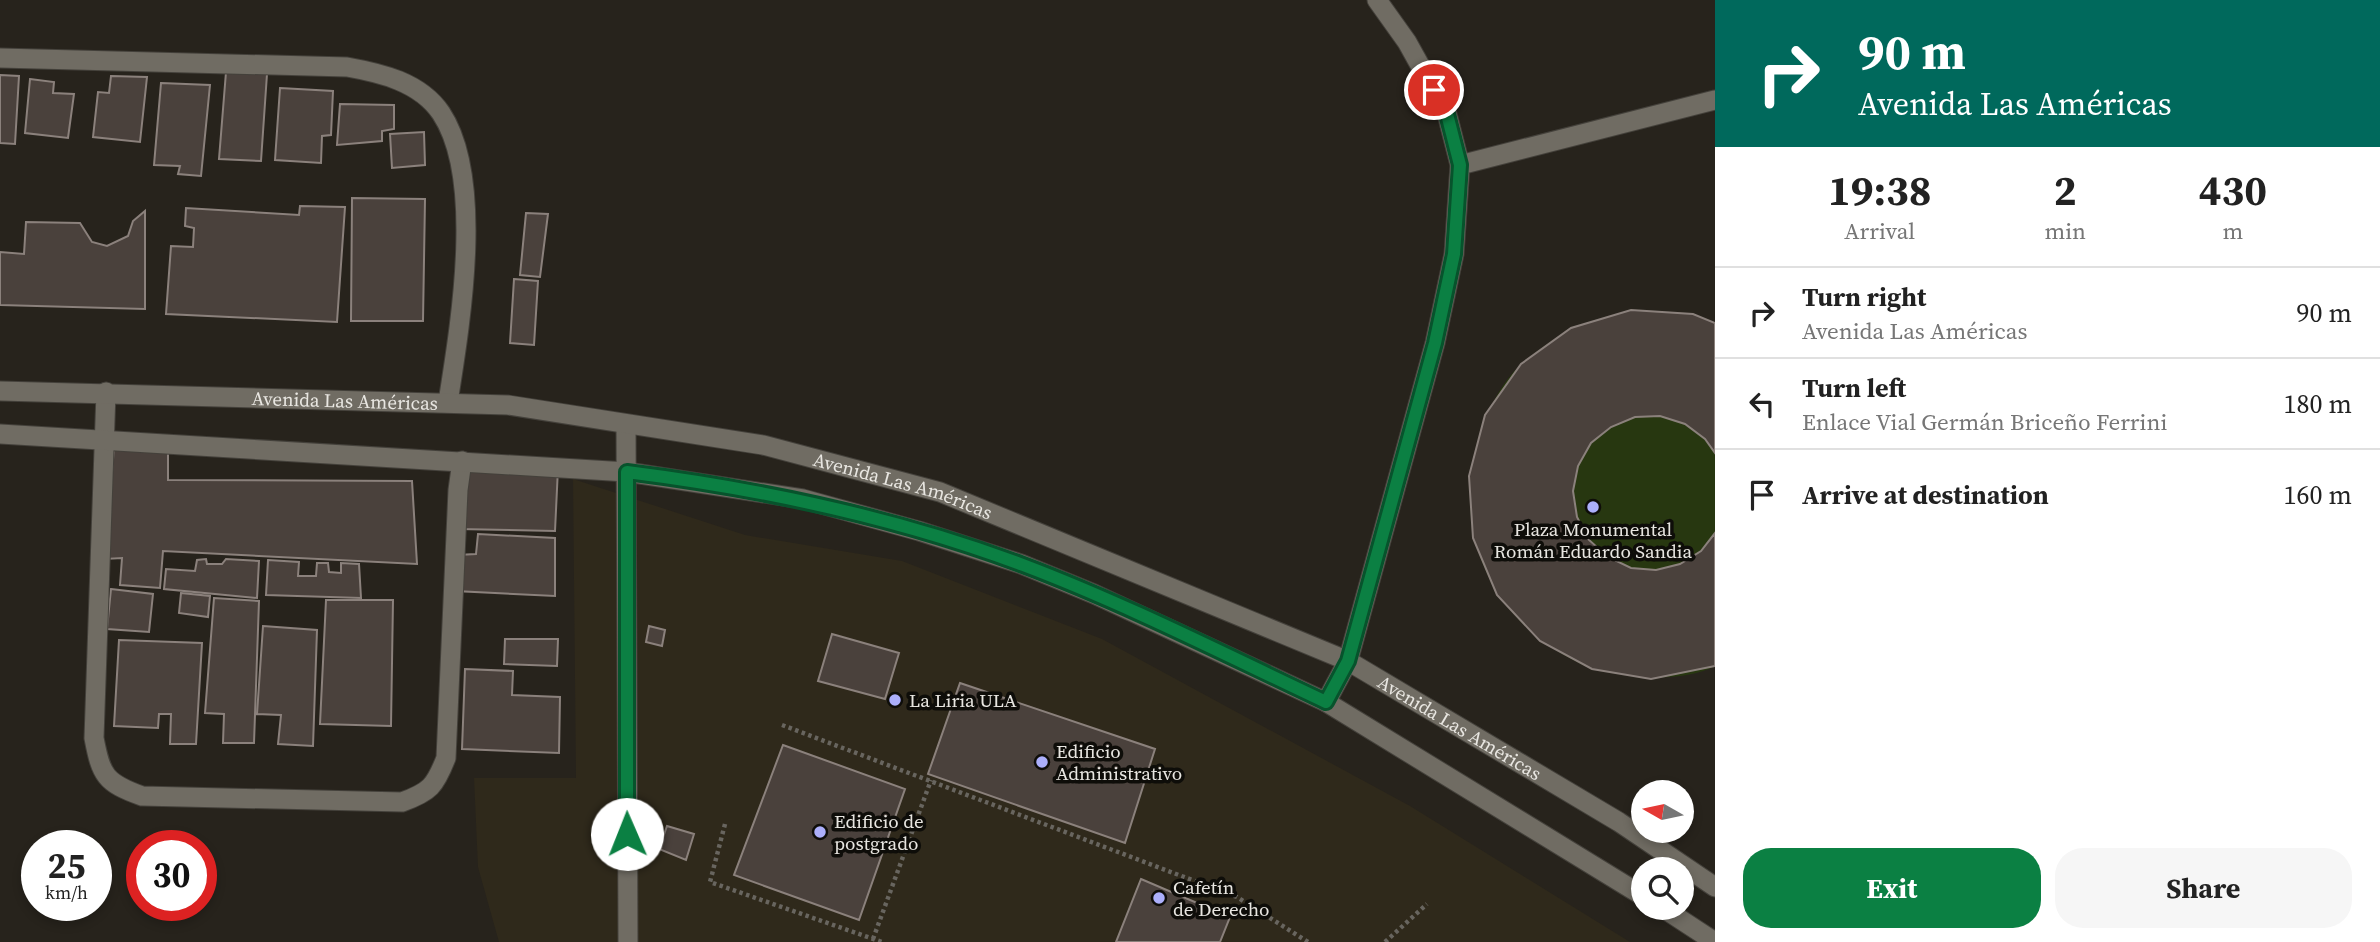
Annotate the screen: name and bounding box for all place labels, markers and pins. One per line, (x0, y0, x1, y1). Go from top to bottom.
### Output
pin (1404, 60, 1464, 120)
marker: Plaza Monumental Román Eduardo Sandia (1585, 499, 1601, 515)
place label: Plaza Monumental Román Eduardo Sandia (1494, 516, 1692, 564)
place label: La Liria ULA (909, 687, 1017, 713)
marker: La Liria ULA (887, 692, 903, 708)
place label: Edificio Administrativo (1056, 738, 1182, 786)
marker: Edificio Administrativo (1034, 754, 1050, 770)
place label: Edificio de postgrado (834, 808, 924, 856)
marker: Edificio de postgrado (812, 824, 828, 840)
place label: Cafetín de Derecho (1173, 874, 1270, 922)
marker: Cafetín de Derecho (1151, 890, 1167, 906)

